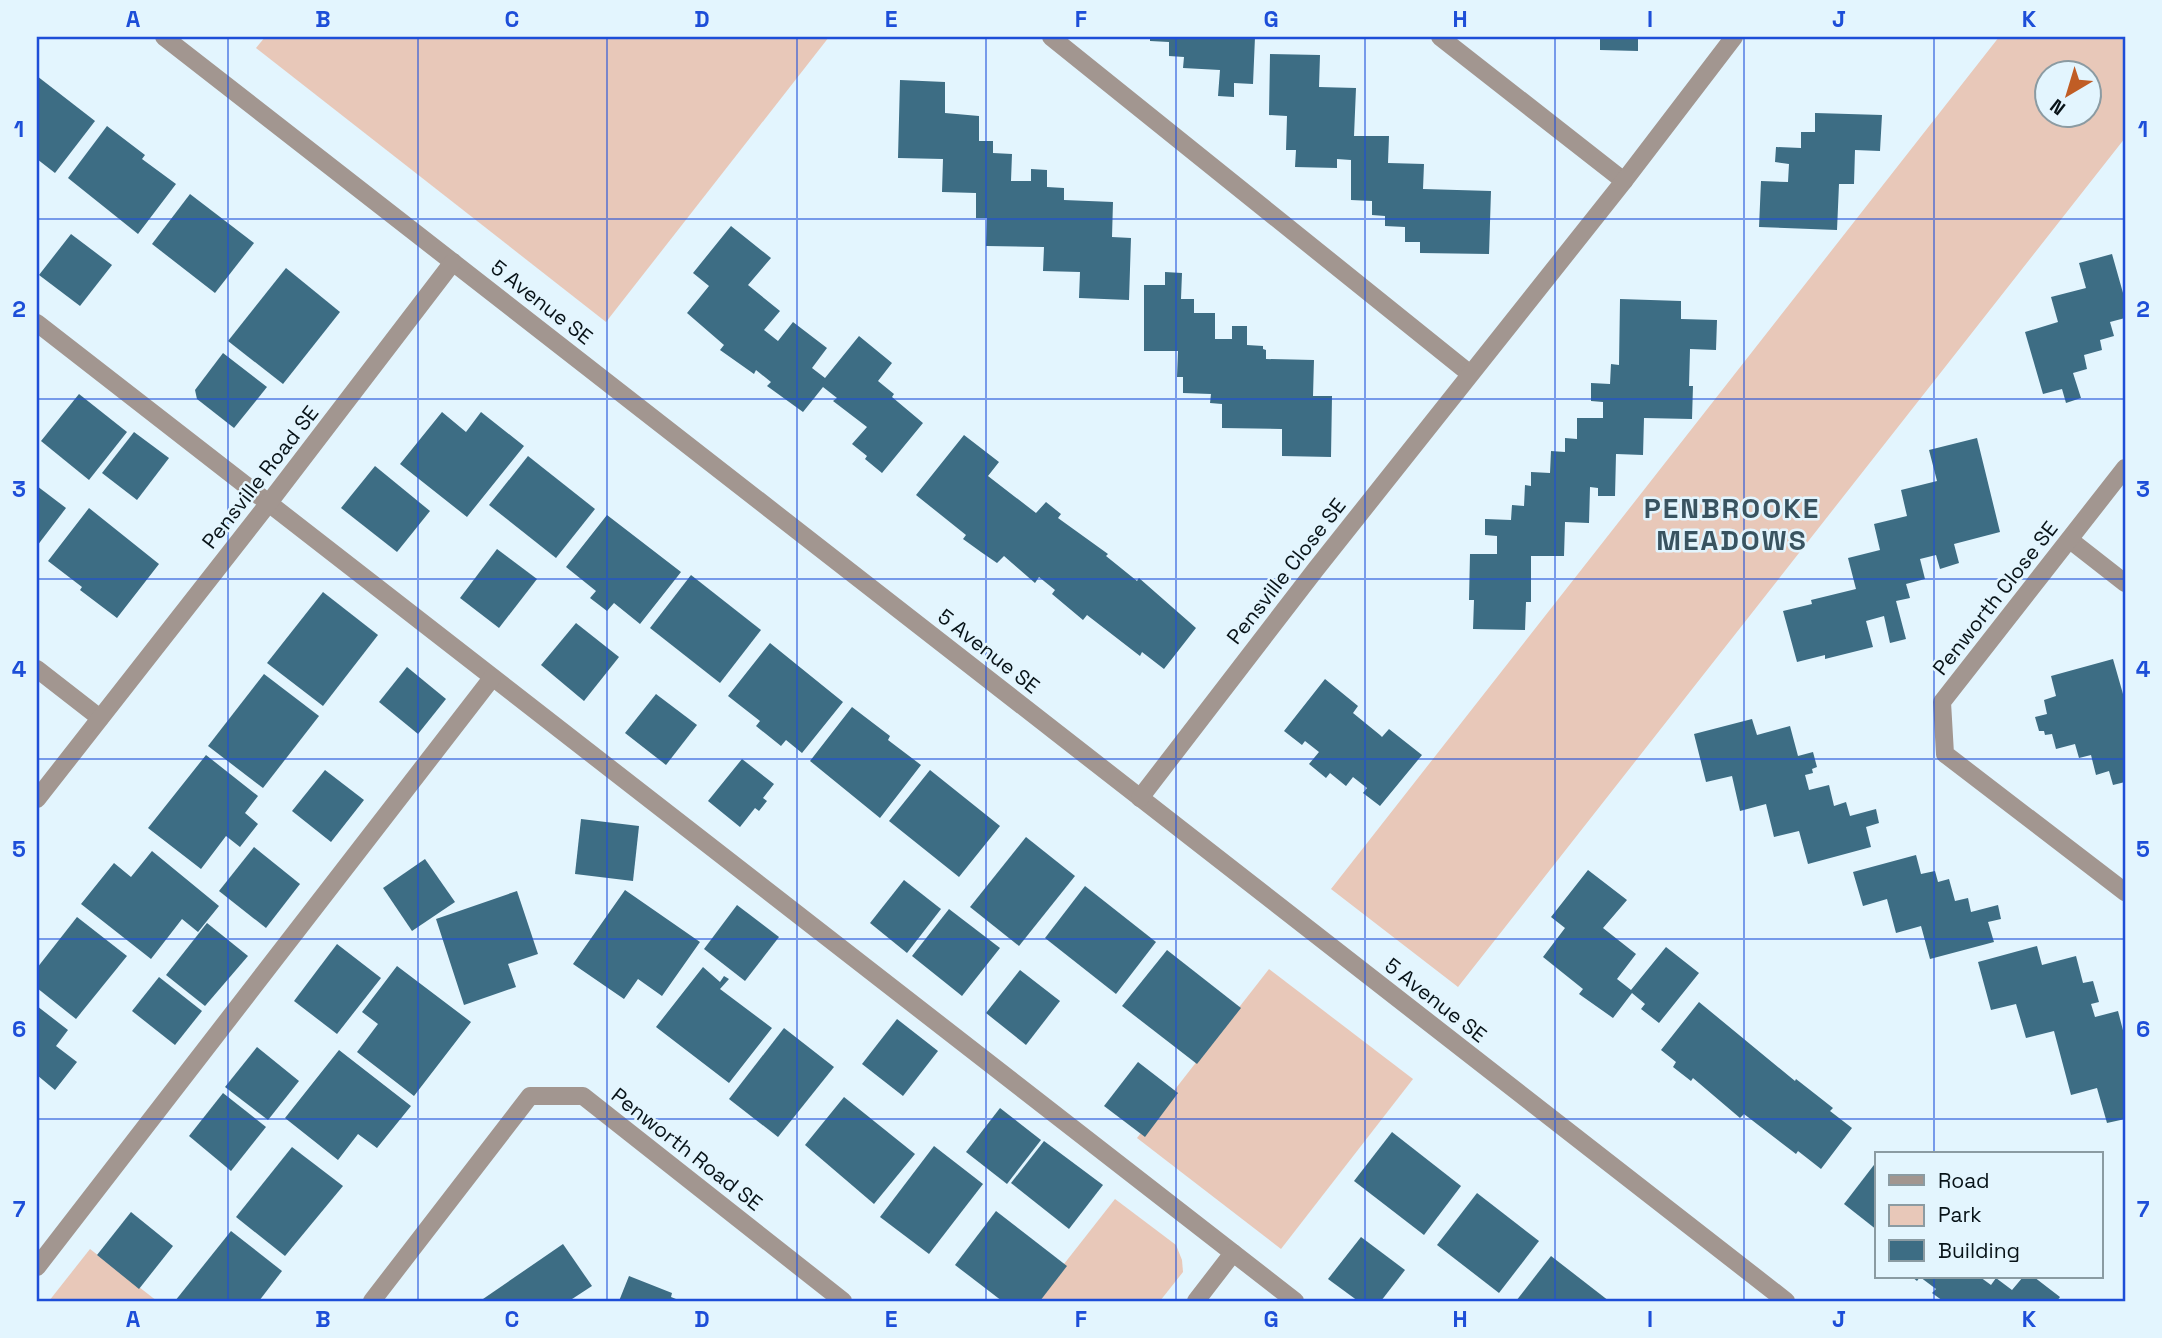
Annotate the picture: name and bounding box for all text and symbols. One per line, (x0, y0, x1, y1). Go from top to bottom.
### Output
text: A (126, 4, 141, 34)
text: B (315, 4, 331, 34)
text: C (505, 4, 519, 34)
text: D (694, 4, 710, 34)
text: E (885, 4, 897, 34)
text: F (1075, 4, 1087, 34)
text: G (1263, 4, 1279, 34)
text: H (1452, 4, 1468, 34)
text: I (1647, 4, 1653, 34)
text: J (1832, 4, 1846, 34)
text: K (2022, 4, 2037, 34)
north arrow (2032, 60, 2102, 130)
text: N (2045, 93, 2071, 121)
text: 1 (14, 114, 24, 144)
text: 1 (2138, 114, 2148, 144)
street label: 5 Avenue SE (486, 254, 598, 350)
text: 2 (12, 294, 26, 324)
text: 2 (2136, 294, 2150, 324)
street label: Pensville Road SE (196, 400, 324, 554)
text: 3 (12, 474, 26, 504)
text: 3 (2136, 474, 2150, 504)
district label: PENBROOKE MEADOWS (1644, 490, 1820, 558)
street label: Pensville Close SE (1221, 493, 1351, 649)
street label: Penworth Close SE (1926, 516, 2064, 680)
street label: 5 Avenue SE (933, 603, 1045, 699)
text: 4 (12, 654, 27, 684)
text: 4 (2136, 654, 2151, 684)
text: 5 (12, 834, 26, 864)
text: 5 (2136, 834, 2150, 864)
street label: 5 Avenue SE (1380, 952, 1492, 1048)
text: 6 (12, 1014, 26, 1044)
text: 6 (2136, 1014, 2150, 1044)
street label: Penworth Road SE (606, 1082, 768, 1216)
legend (1875, 1152, 2102, 1278)
text: Road (1938, 1167, 1990, 1194)
text: 7 (13, 1194, 26, 1224)
text: 7 (2137, 1194, 2150, 1224)
text: Park (1938, 1201, 1982, 1228)
text: Building (1938, 1237, 2020, 1264)
text: A (126, 1304, 141, 1334)
text: B (315, 1304, 331, 1334)
text: C (505, 1304, 519, 1334)
text: D (694, 1304, 710, 1334)
text: E (885, 1304, 897, 1334)
text: F (1075, 1304, 1087, 1334)
text: G (1263, 1304, 1279, 1334)
text: H (1452, 1304, 1468, 1334)
text: I (1647, 1304, 1653, 1334)
text: J (1832, 1304, 1846, 1334)
text: K (2022, 1304, 2037, 1334)

